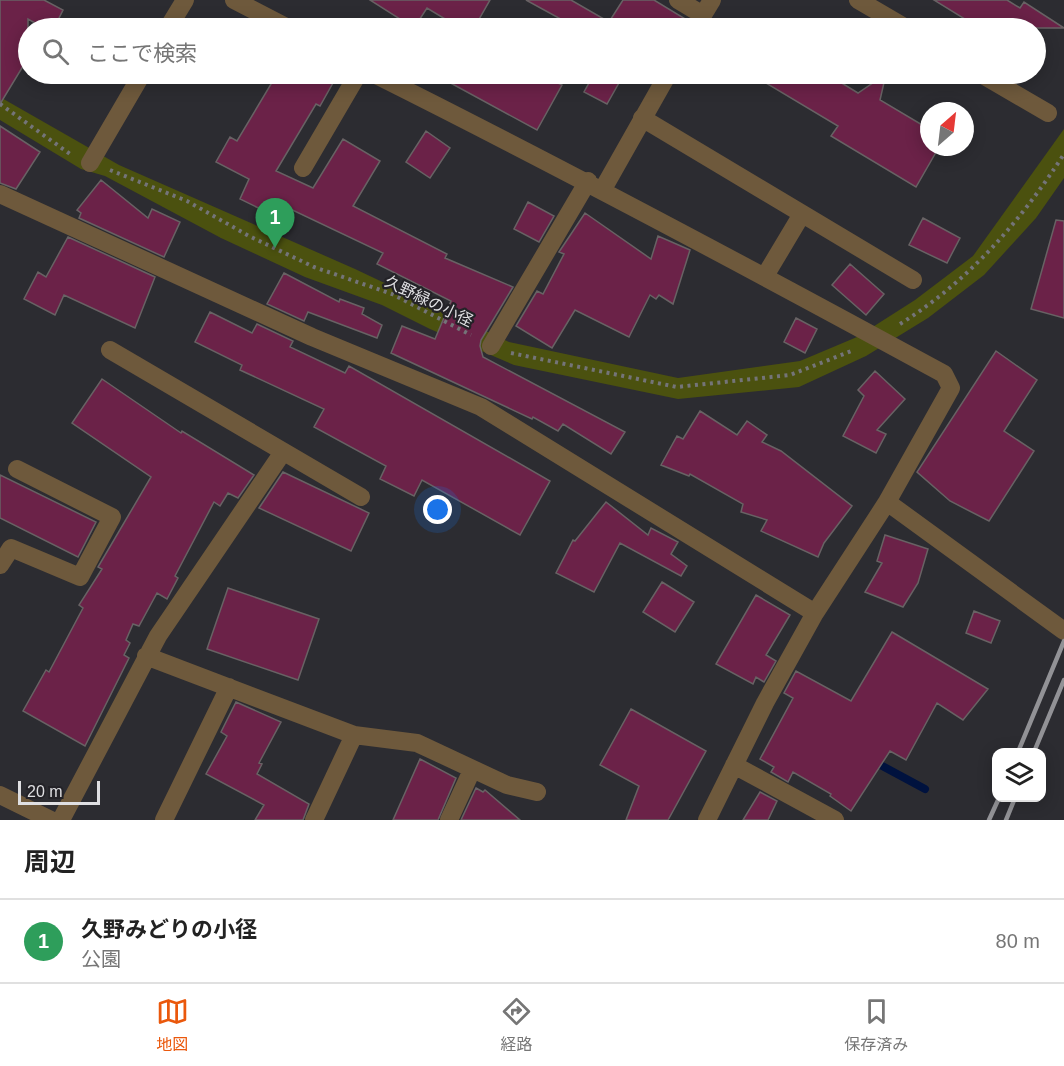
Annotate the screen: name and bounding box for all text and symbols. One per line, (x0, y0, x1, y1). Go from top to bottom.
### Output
search box (18, 18, 1046, 84)
icon: search (39, 35, 72, 68)
text: ここで検索 (87, 41, 197, 66)
north arrow (920, 102, 974, 156)
pin: 1 (256, 198, 294, 248)
street label: 久野緑の小径 (382, 272, 476, 330)
your location (423, 495, 452, 524)
map controls (992, 748, 1046, 802)
button: layers (992, 748, 1046, 802)
scale bar (18, 778, 100, 806)
text: 20 m (27, 783, 63, 800)
text: 周辺 (24, 847, 76, 877)
text: 久野みどりの小径 (81, 917, 257, 942)
text: 1 (38, 930, 49, 952)
text: 80 m (996, 930, 1040, 952)
text: 公園 (81, 948, 121, 970)
tab: 地図 (156, 995, 189, 1055)
tab: 経路 (500, 995, 533, 1055)
tab: 保存済み (844, 995, 908, 1055)

